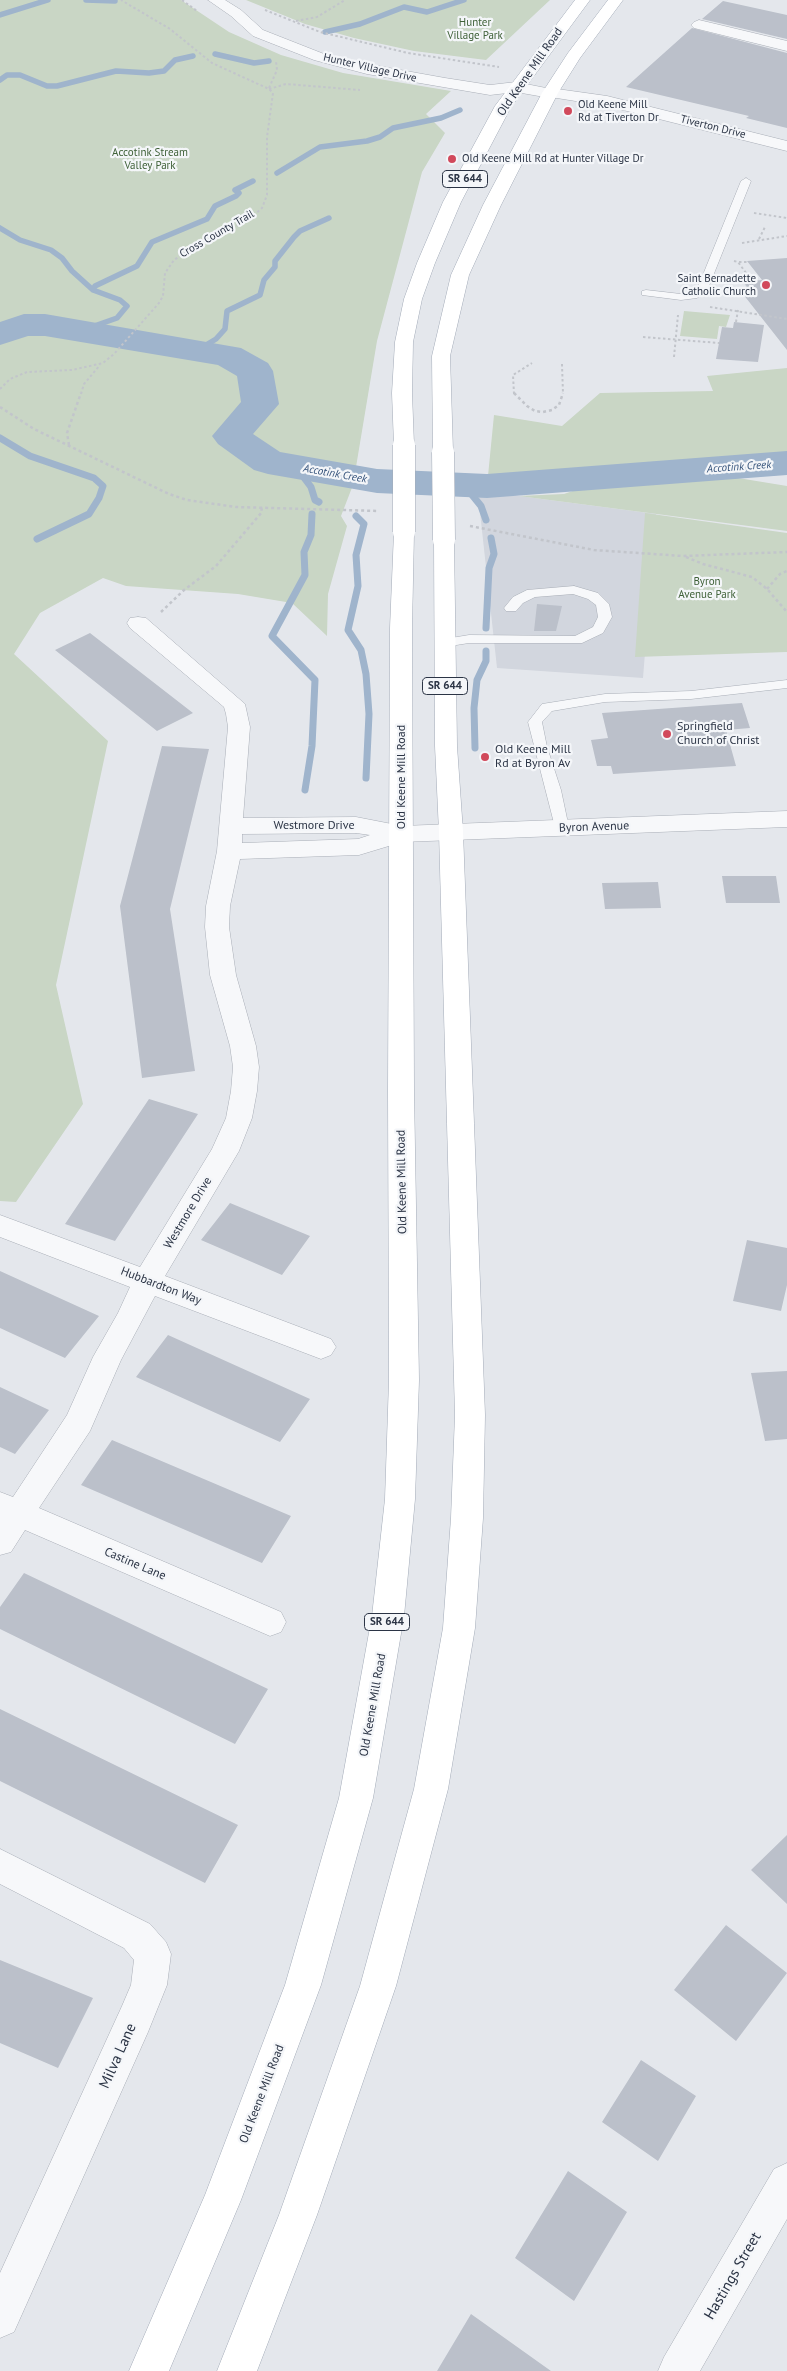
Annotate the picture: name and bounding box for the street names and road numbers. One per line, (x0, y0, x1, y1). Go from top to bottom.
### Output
street label: Old Keene Mill Road (494, 25, 566, 119)
street label: Hunter Village Drive (322, 51, 418, 85)
street label: Tiverton Drive (679, 112, 747, 142)
road number: SR 644 (442, 170, 488, 188)
street label: Cross County Trail (177, 207, 257, 261)
road number: SR 644 (422, 678, 468, 694)
street label: Old Keene Mill Road (395, 725, 409, 829)
street label: Westmore Drive (273, 819, 355, 833)
street label: Byron Avenue (559, 819, 629, 835)
street label: Old Keene Mill Road (394, 1130, 410, 1234)
street label: Westmore Drive (161, 1175, 215, 1251)
street label: Hubbardton Way (119, 1264, 203, 1308)
street label: Castine Lane (102, 1545, 168, 1583)
road number: SR 644 (364, 1614, 410, 1630)
street label: Old Keene Mill Road (357, 1652, 389, 1758)
street label: Milva Lane (96, 2021, 140, 2091)
street label: Old Keene Mill Road (237, 2043, 287, 2145)
street label: Hastings Street (701, 2229, 765, 2323)

